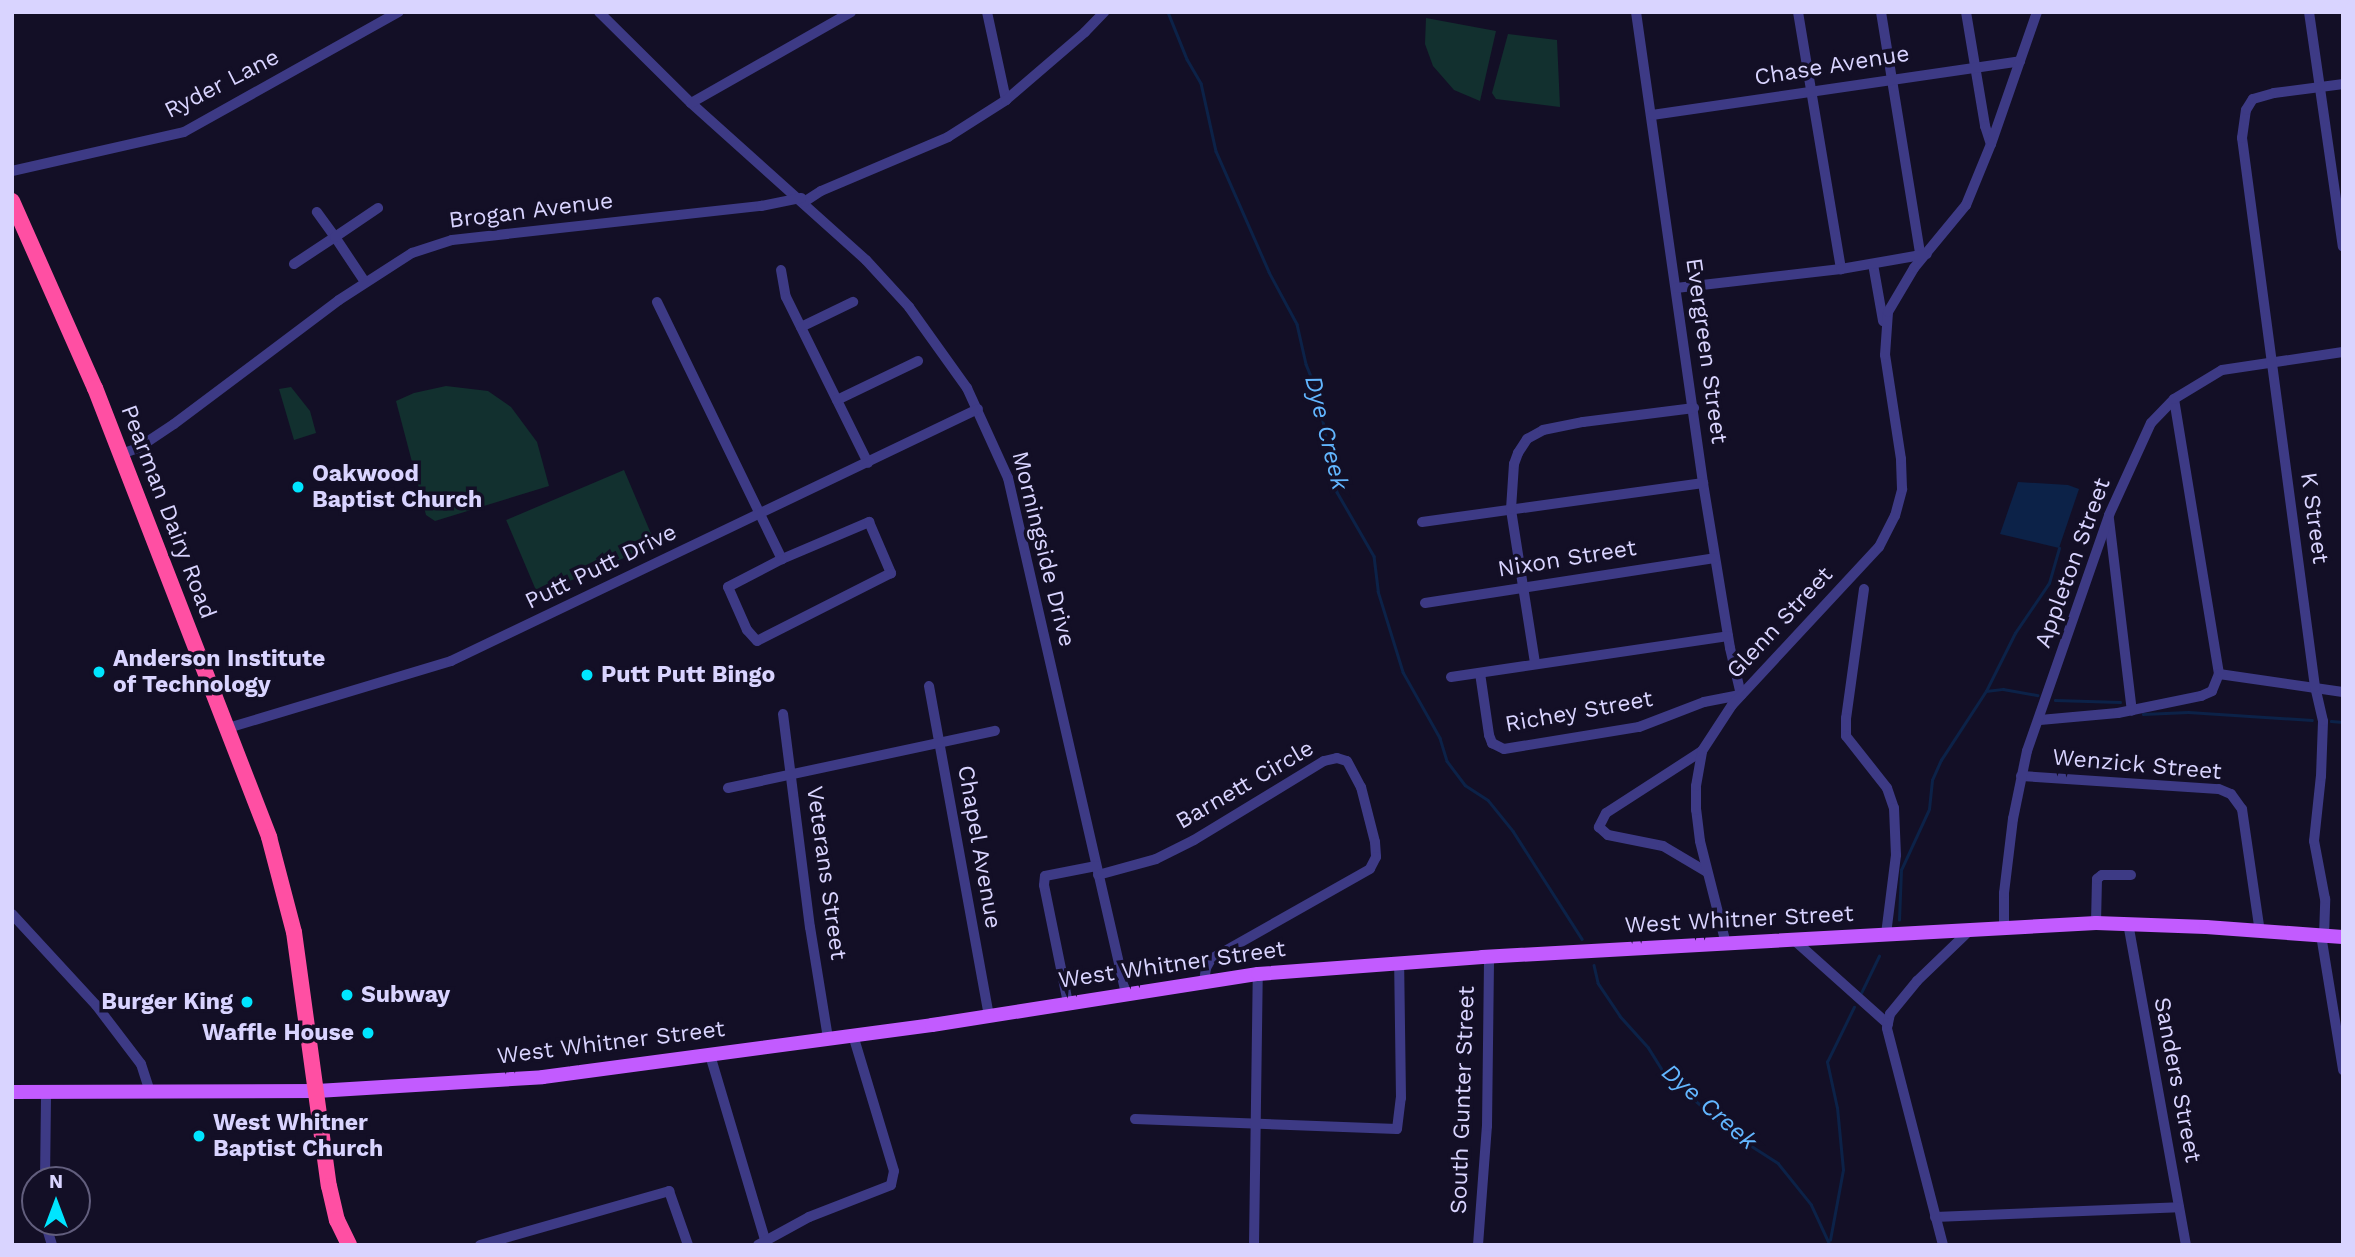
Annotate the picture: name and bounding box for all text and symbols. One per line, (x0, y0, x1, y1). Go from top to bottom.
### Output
street label: Chase Avenue (1752, 40, 1912, 92)
street label: Ryder Lane (160, 43, 284, 125)
street label: Brogan Avenue (447, 187, 615, 235)
street label: Evergreen Street (1679, 256, 1733, 446)
water label: Dye Creek (1298, 373, 1354, 493)
street label: Pearman Dairy Road (114, 401, 222, 623)
street label: Morningside Drive (1005, 448, 1081, 650)
place label: Oakwood Baptist Church (312, 460, 482, 514)
street label: K Street (2294, 470, 2334, 566)
street label: Appleton Street (2029, 474, 2117, 652)
marker: Oakwood Baptist Church (290, 479, 306, 495)
street label: Putt Putt Drive (521, 518, 681, 616)
street label: Nixon Street (1496, 534, 1638, 584)
street label: Glenn Street (1721, 561, 1839, 685)
place label: Anderson Institute of Technology (113, 645, 325, 699)
place label: Putt Putt Bingo (601, 661, 775, 689)
marker: Anderson Institute of Technology (91, 664, 107, 680)
marker: Putt Putt Bingo (579, 667, 595, 683)
street label: Richey Street (1503, 685, 1655, 739)
street label: Barnett Circle (1171, 734, 1319, 836)
street label: Wenzick Street (2051, 744, 2223, 786)
street label: Chapel Avenue (951, 762, 1007, 932)
street label: Veterans Street (800, 784, 852, 962)
street label: West Whitner Street (1623, 900, 1855, 940)
street label: West Whitner Street (1056, 935, 1288, 995)
place label: Subway (361, 981, 450, 1009)
street label: South Gunter Street (1445, 985, 1481, 1215)
marker: Subway (339, 987, 355, 1003)
place label: Burger King (101, 988, 233, 1016)
marker: Burger King (239, 994, 255, 1010)
street label: Sanders Street (2147, 995, 2207, 1165)
street label: West Whitner Street (495, 1015, 727, 1071)
place label: Waffle House (202, 1019, 354, 1047)
marker: Waffle House (360, 1025, 376, 1041)
water label: Dye Creek (1656, 1058, 1762, 1156)
place label: West Whitner Baptist Church (213, 1109, 383, 1163)
marker: West Whitner Baptist Church (191, 1128, 207, 1144)
north arrow (21, 1166, 91, 1236)
text: N (49, 1170, 63, 1193)

